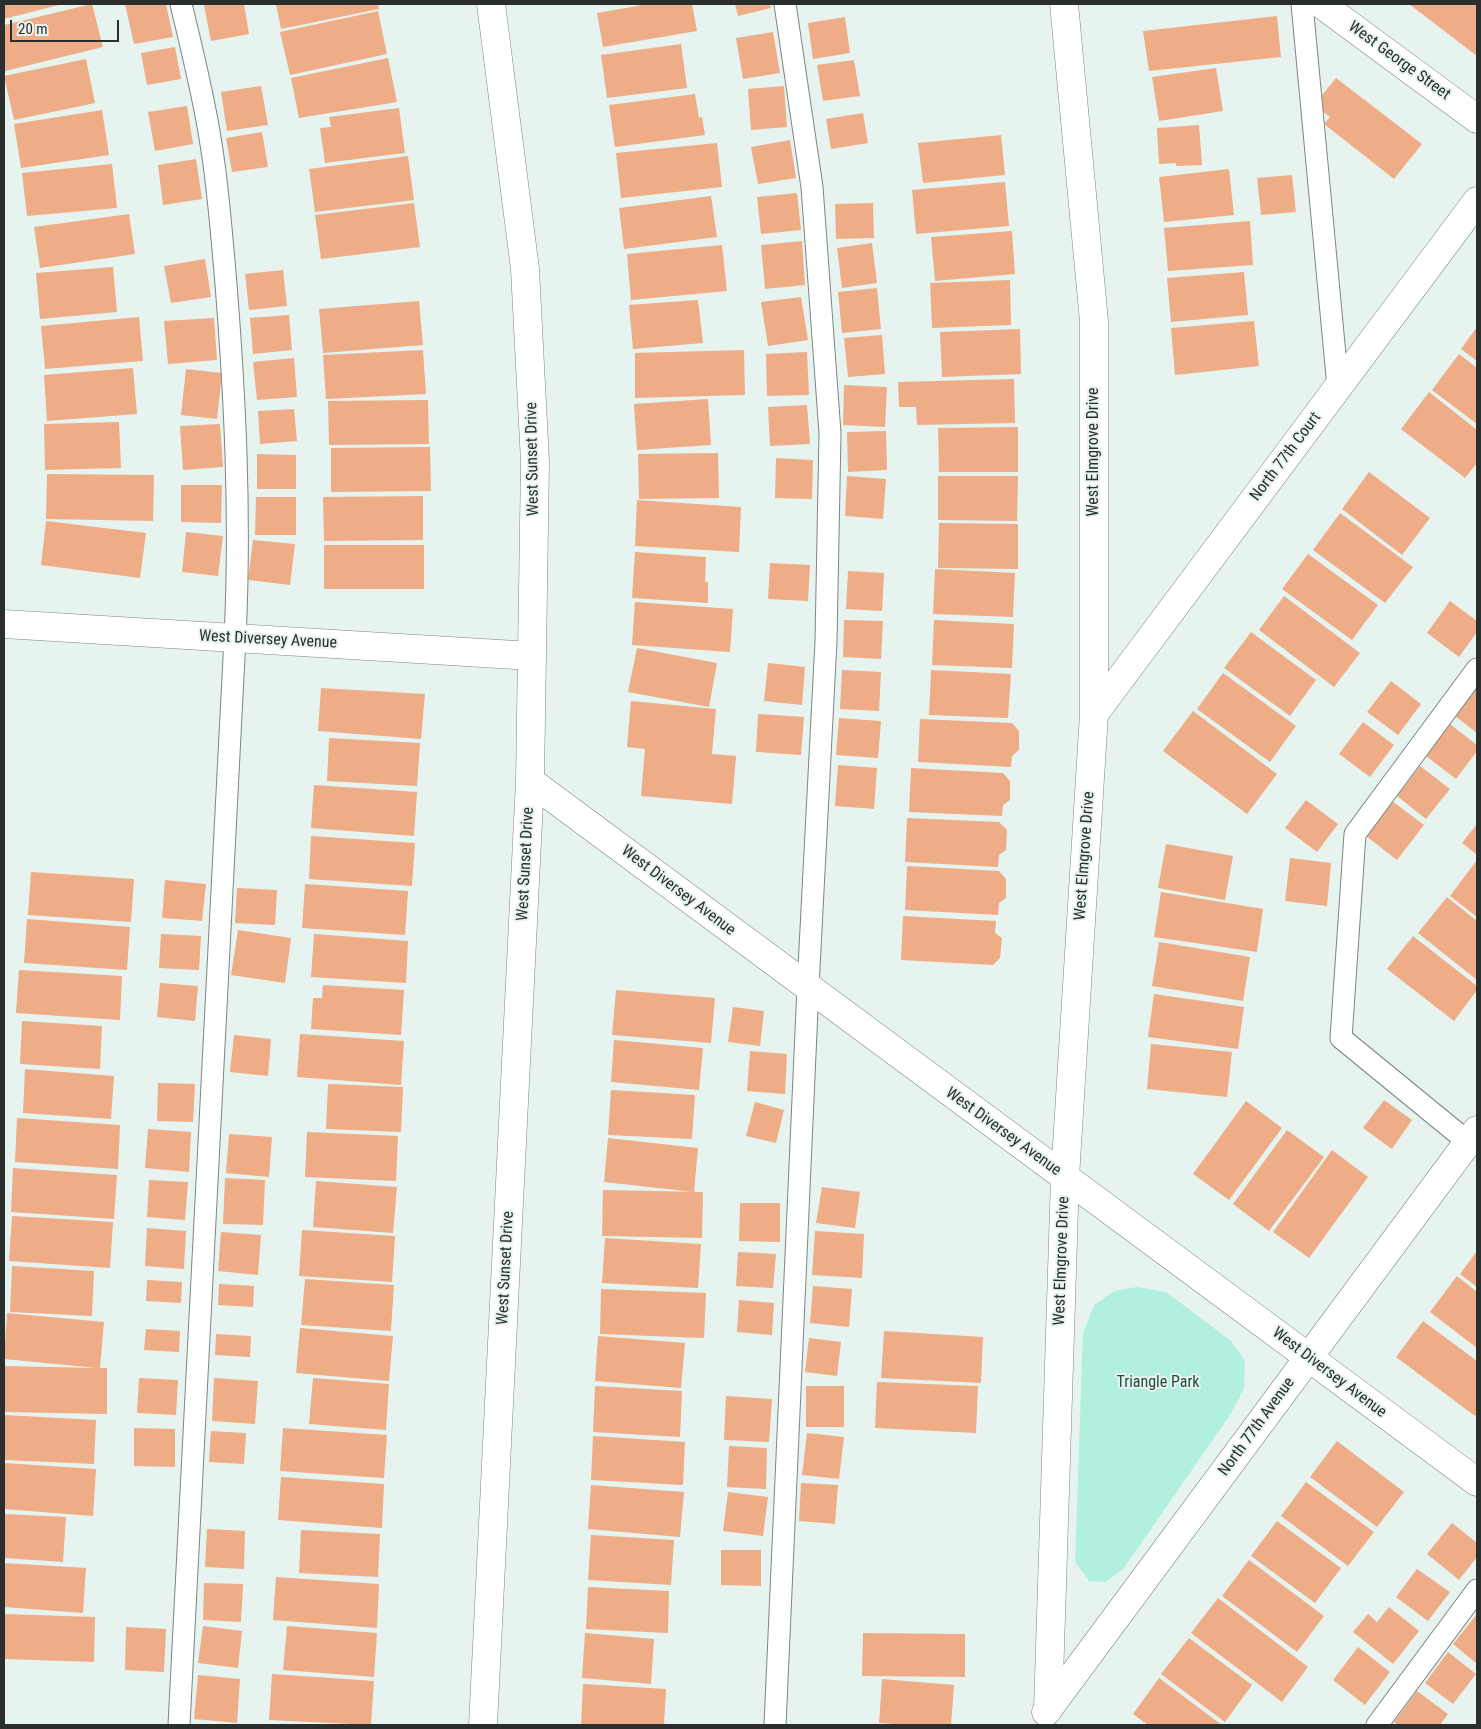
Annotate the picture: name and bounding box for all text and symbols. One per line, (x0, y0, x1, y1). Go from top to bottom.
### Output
scale bar (12, 10, 121, 42)
street label: West George Street (1344, 18, 1454, 104)
text: 20 m (18, 20, 48, 38)
street label: West Elmgrove Drive (1084, 387, 1104, 517)
street label: West Sunset Drive (522, 402, 544, 516)
street label: North 77th Court (1246, 409, 1326, 505)
street label: West Diversey Avenue (199, 627, 337, 653)
street label: West Elmgrove Drive (1071, 791, 1099, 921)
street label: West Sunset Drive (513, 807, 539, 921)
street label: West Diversey Avenue (617, 842, 739, 940)
street label: West Diversey Avenue (941, 1084, 1065, 1180)
street label: West Elmgrove Drive (1050, 1196, 1074, 1326)
street label: West Sunset Drive (493, 1211, 519, 1325)
street label: West Diversey Avenue (1268, 1324, 1390, 1422)
park label: Triangle Park (1117, 1373, 1199, 1393)
street label: North 77th Avenue (1215, 1374, 1299, 1480)

